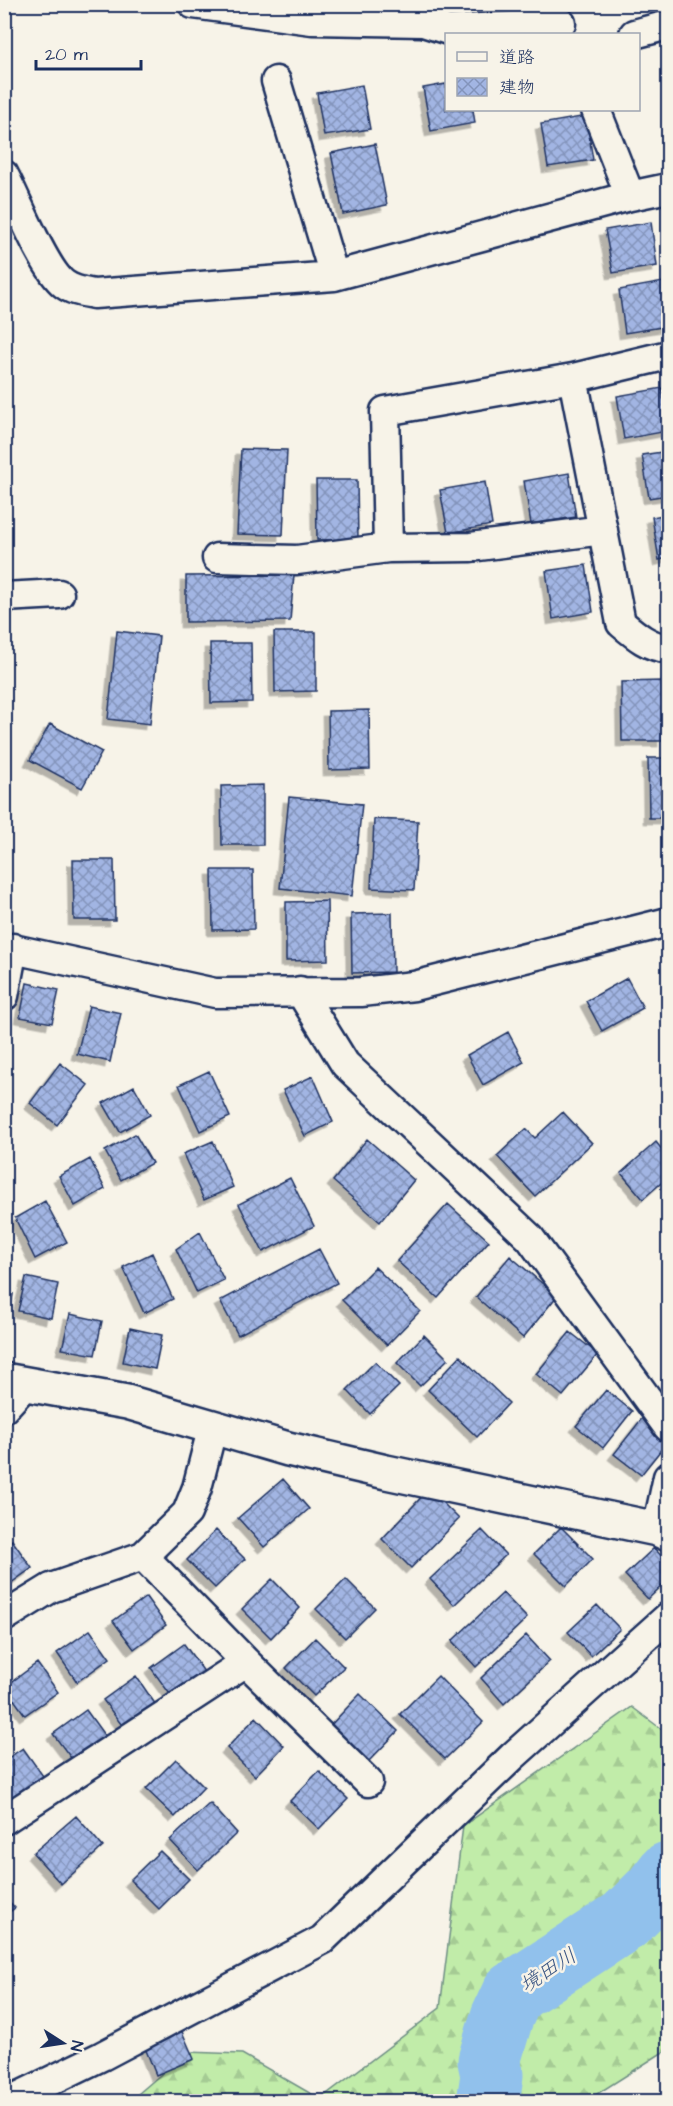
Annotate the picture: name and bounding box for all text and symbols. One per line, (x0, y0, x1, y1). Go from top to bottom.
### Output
scale bar (36, 33, 141, 71)
legend (445, 33, 640, 111)
text: 20 m (45, 42, 88, 67)
text: 道路 (499, 45, 535, 70)
text: 建物 (499, 75, 535, 100)
water label: 境田川 (514, 1941, 583, 2000)
north arrow (33, 2013, 93, 2073)
text: N (65, 2039, 88, 2053)

